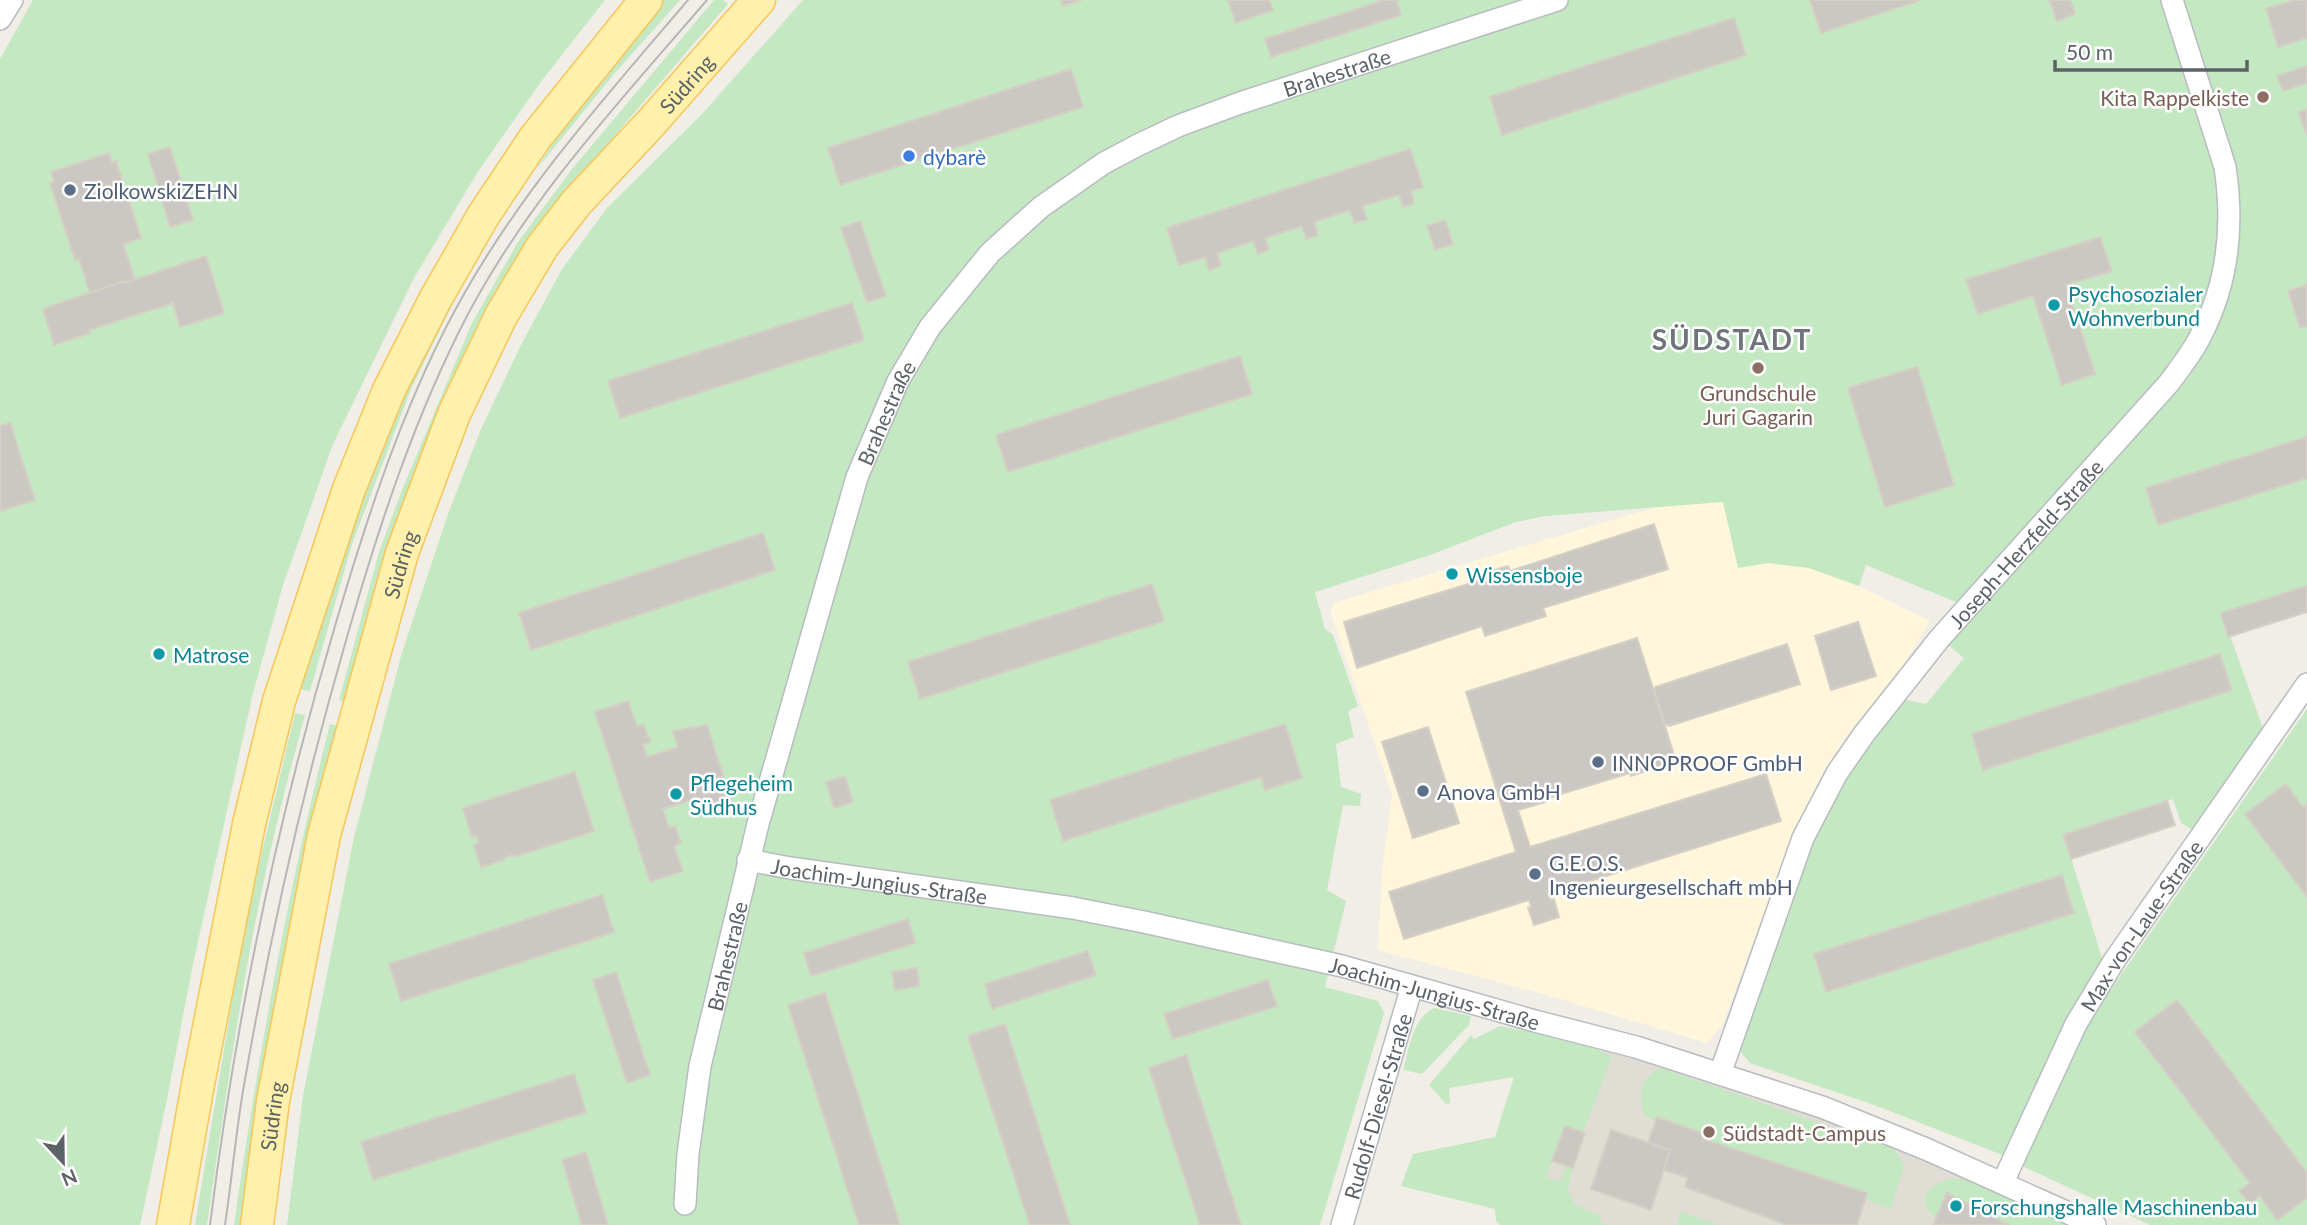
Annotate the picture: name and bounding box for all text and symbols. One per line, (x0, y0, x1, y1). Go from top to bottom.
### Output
scale bar (2055, 28, 2248, 72)
text: 50 m (2066, 39, 2113, 64)
street label: Brahestraße (1280, 42, 1394, 101)
street label: Südring (653, 49, 718, 118)
place label: Kita Rappelkiste (2100, 85, 2249, 110)
marker: Kita Rappelkiste (2255, 89, 2271, 105)
place label: dybarè (923, 144, 986, 169)
marker: dybarè (901, 148, 917, 164)
place label: ZiolkowskiZEHN (84, 178, 238, 203)
marker: ZiolkowskiZEHN (62, 182, 78, 198)
place label: Psychosozialer Wohnverbund (2068, 281, 2203, 330)
marker: Psychosozialer Wohnverbund (2046, 297, 2062, 313)
district label: SÜDSTADT (1652, 322, 1812, 356)
street label: Brahestraße (851, 356, 920, 469)
marker: Grundschule Juri Gagarin (1750, 360, 1766, 376)
place label: Grundschule Juri Gagarin (1700, 380, 1816, 429)
street label: Joseph-Herzfeld-Straße (1943, 454, 2107, 633)
street label: Südring (378, 526, 422, 601)
place label: Wissensboje (1466, 562, 1583, 587)
marker: Wissensboje (1444, 566, 1460, 582)
place label: Matrose (173, 642, 249, 667)
marker: Matrose (151, 646, 167, 662)
place label: INNOPROOF GmbH (1612, 750, 1803, 775)
marker: INNOPROOF GmbH (1590, 754, 1606, 770)
place label: Pflegeheim Südhus (690, 770, 793, 819)
place label: Anova GmbH (1437, 779, 1561, 804)
marker: Anova GmbH (1415, 783, 1431, 799)
marker: Pflegeheim Südhus (668, 786, 684, 802)
street label: Max-von-Laue-Straße (2074, 835, 2207, 1016)
place label: G.E.O.S. Ingenieurgesellschaft mbH (1549, 850, 1793, 899)
street label: Joachim-Jungius-Straße (769, 852, 989, 908)
marker: G.E.O.S. Ingenieurgesellschaft mbH (1527, 866, 1543, 882)
street label: Brahestraße (701, 899, 752, 1013)
street label: Joachim-Jungius-Straße (1327, 951, 1543, 1034)
street label: Rudolf-Diesel-Straße (1338, 1010, 1416, 1202)
street label: Südring (254, 1079, 289, 1152)
place label: Südstadt-Campus (1723, 1120, 1886, 1145)
marker: Südstadt-Campus (1701, 1124, 1717, 1140)
north arrow (28, 1127, 98, 1197)
text: N (58, 1165, 81, 1192)
place label: Forschungshalle Maschinenbau (1970, 1194, 2257, 1219)
marker: Forschungshalle Maschinenbau (1948, 1198, 1964, 1214)

